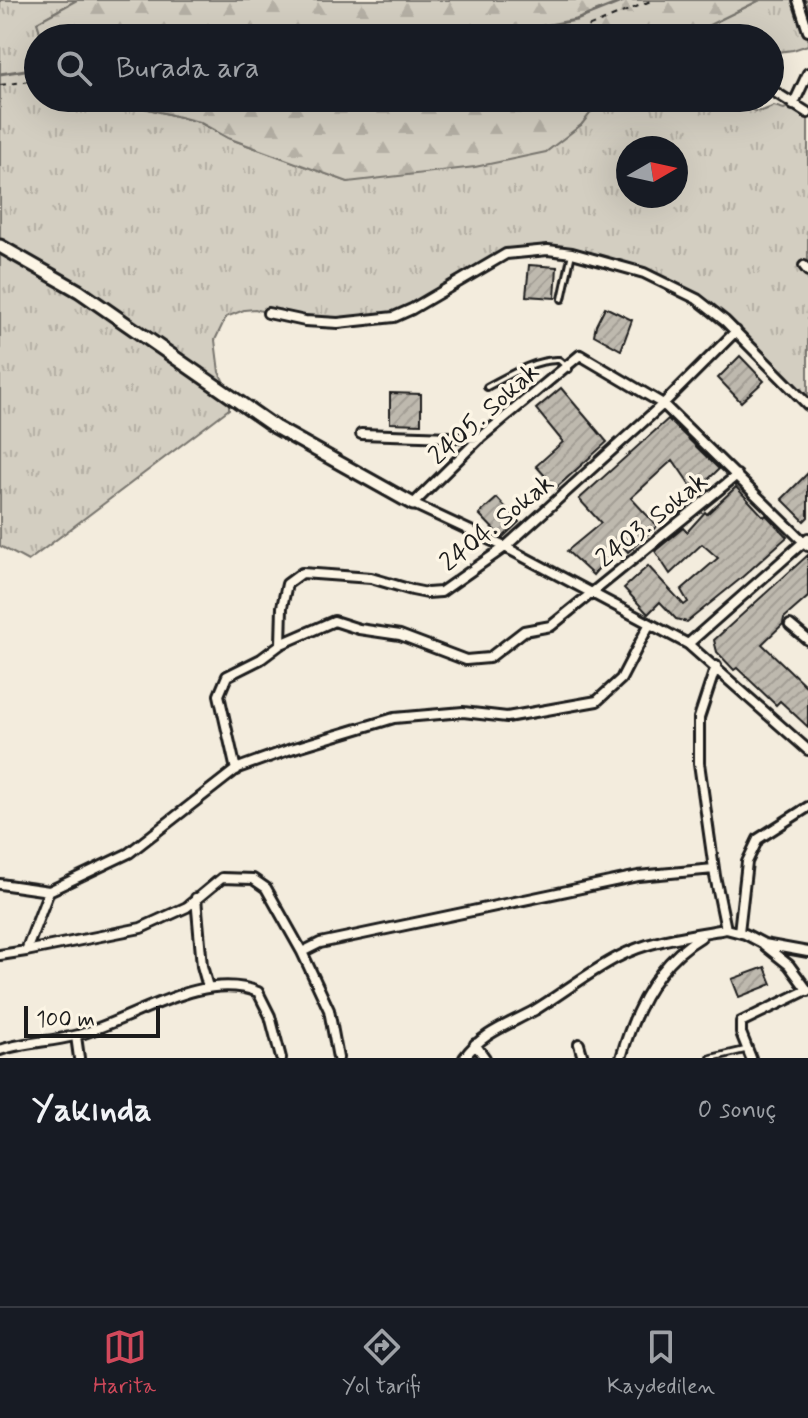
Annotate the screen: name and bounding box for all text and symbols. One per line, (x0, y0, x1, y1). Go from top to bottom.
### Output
search box (24, 24, 784, 112)
icon: search (52, 46, 96, 90)
text: Burada ara (116, 49, 259, 88)
north arrow (616, 136, 688, 208)
street label: 2405. Sokak (422, 356, 547, 473)
street label: 2403. Sokak (589, 465, 715, 576)
street label: 2404. Sokak (433, 467, 561, 580)
scale bar (24, 1002, 160, 1038)
text: 100 m (36, 1006, 95, 1034)
text: Yakında (32, 1088, 152, 1133)
text: 0 sonuç (698, 1093, 776, 1127)
tab: Harita (93, 1325, 156, 1401)
tab: Yol tarifi (342, 1325, 421, 1401)
tab: Kaydedilen (607, 1325, 715, 1401)

